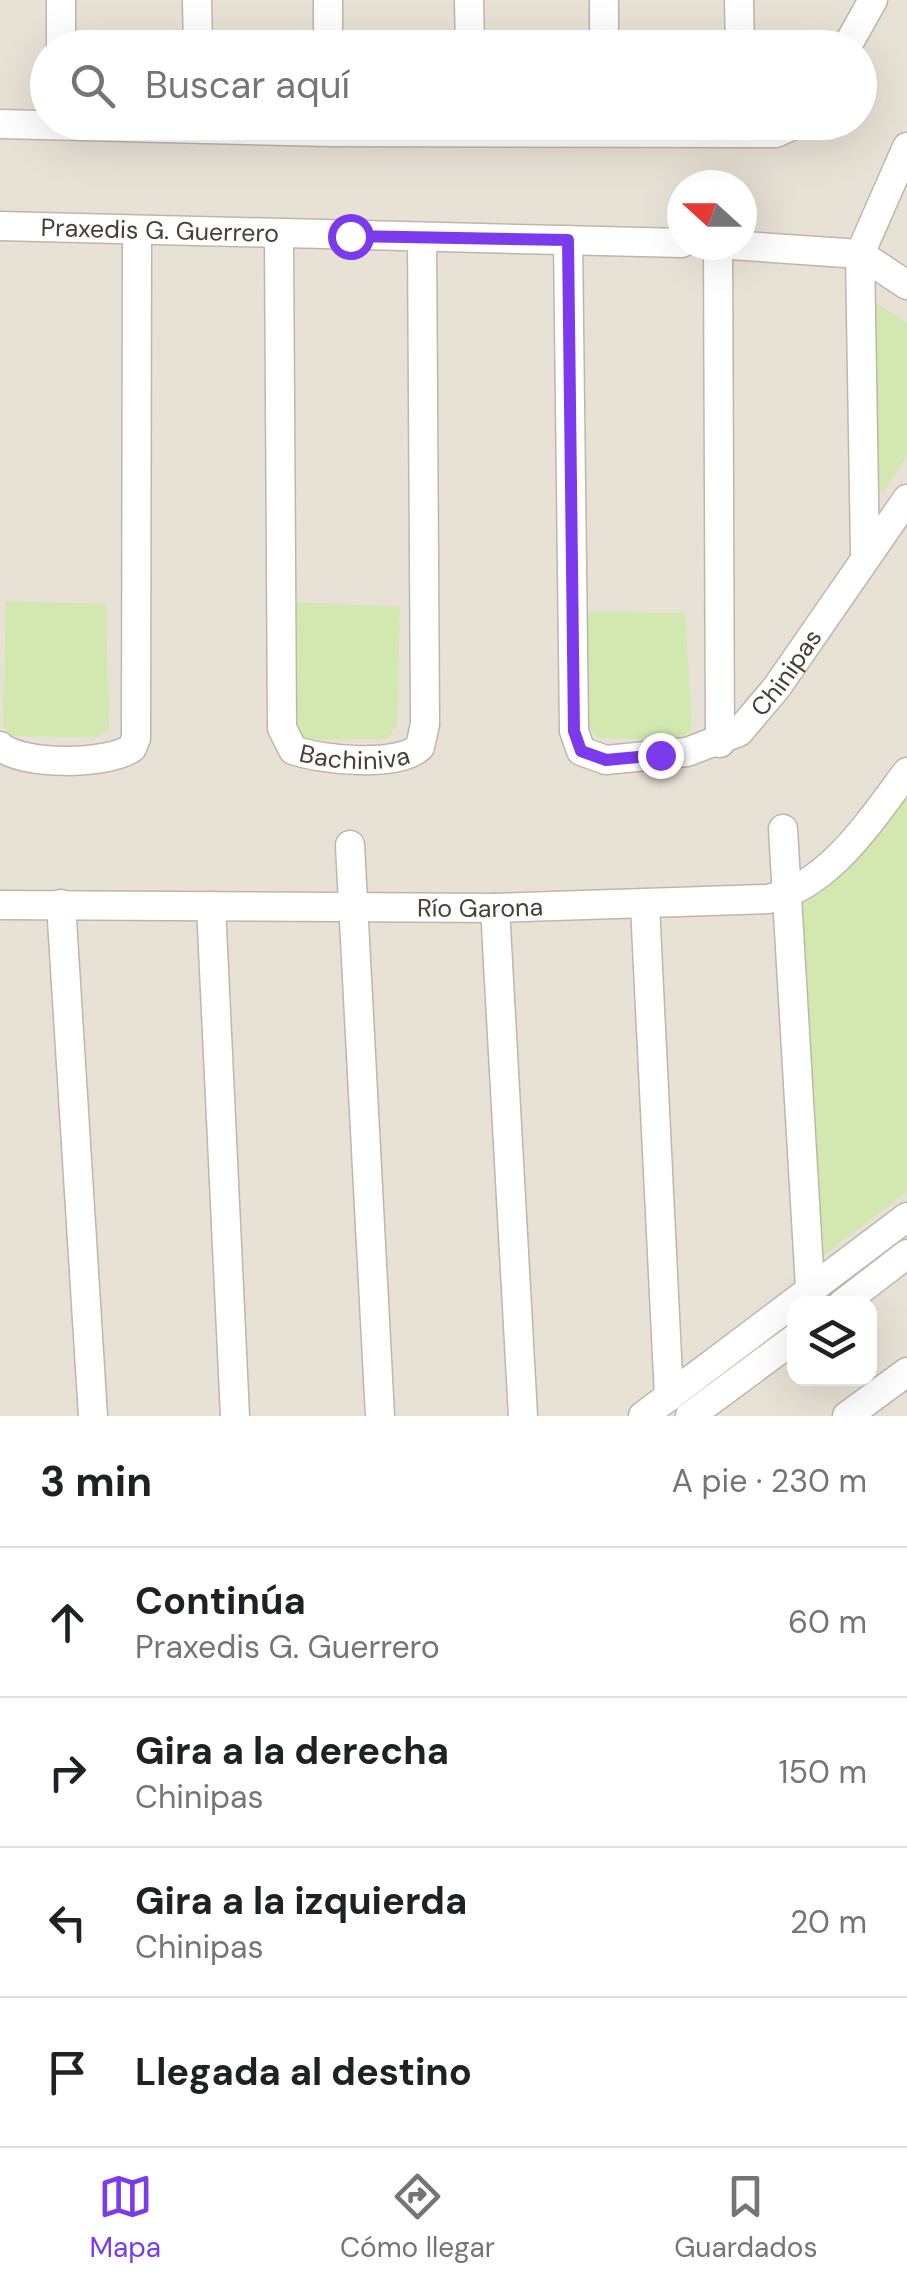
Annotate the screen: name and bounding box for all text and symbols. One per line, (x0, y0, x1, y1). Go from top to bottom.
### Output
search box (30, 30, 877, 140)
icon: search (65, 58, 120, 113)
text: Buscar aquí (145, 60, 350, 110)
north arrow (667, 170, 757, 260)
street label: Praxedis G. Guerrero (40, 211, 279, 249)
route start (328, 214, 374, 260)
street label: Chinipas (743, 622, 829, 723)
route end (638, 733, 684, 779)
street label: Bachiniva (296, 736, 413, 777)
street label: Río Garona (417, 890, 544, 925)
map controls (787, 1296, 877, 1386)
button: layers (787, 1296, 877, 1386)
text: 3 min (40, 1454, 152, 1509)
text: A pie · 230 m (672, 1460, 867, 1502)
text: Continúa (135, 1576, 306, 1626)
icon: ahead (40, 1595, 95, 1650)
text: 60 m (788, 1601, 867, 1643)
text: Praxedis G. Guerrero (135, 1626, 440, 1668)
text: Gira a la derecha (135, 1726, 449, 1776)
icon: right (40, 1745, 95, 1800)
text: 150 m (779, 1751, 867, 1793)
text: Chinipas (135, 1776, 264, 1818)
text: Gira a la izquierda (135, 1876, 467, 1926)
icon: left (40, 1895, 95, 1950)
text: 20 m (790, 1901, 867, 1943)
text: Chinipas (135, 1926, 264, 1968)
icon: arrive (40, 2045, 95, 2100)
text: Llegada al destino (135, 2047, 472, 2097)
tab: Mapa (89, 2169, 161, 2266)
tab: Cómo llegar (340, 2169, 495, 2266)
tab: Guardados (674, 2169, 817, 2266)

